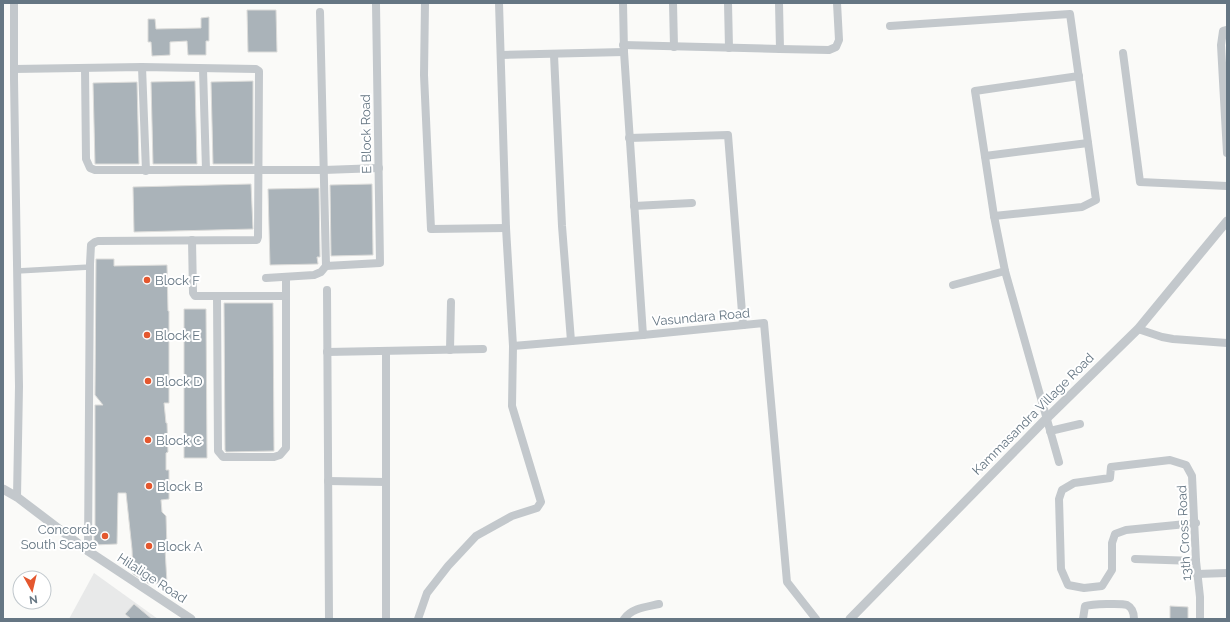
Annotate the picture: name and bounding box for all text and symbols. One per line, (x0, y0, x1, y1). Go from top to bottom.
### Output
street label: E Block Road (358, 94, 374, 174)
place label: Block F (155, 273, 200, 288)
marker: Block F (142, 275, 152, 285)
street label: Vasundara Road (651, 305, 751, 329)
place label: Block E (155, 328, 200, 343)
marker: Block E (142, 330, 152, 340)
street label: Kammasandra Village Road (969, 350, 1097, 478)
place label: Block D (156, 374, 203, 389)
marker: Block D (143, 376, 153, 386)
place label: Block C (156, 433, 202, 448)
marker: Block C (143, 435, 153, 445)
place label: Block B (157, 479, 203, 494)
marker: Block B (144, 481, 154, 491)
street label: 13th Cross Road (1174, 485, 1194, 581)
place label: Concorde South Scape (21, 522, 97, 552)
marker: Concorde South Scape (100, 531, 110, 541)
place label: Block A (157, 539, 203, 554)
marker: Block A (144, 541, 154, 551)
street label: Hilalige Road (115, 550, 189, 606)
north arrow (12, 570, 52, 610)
text: N (28, 592, 38, 606)

